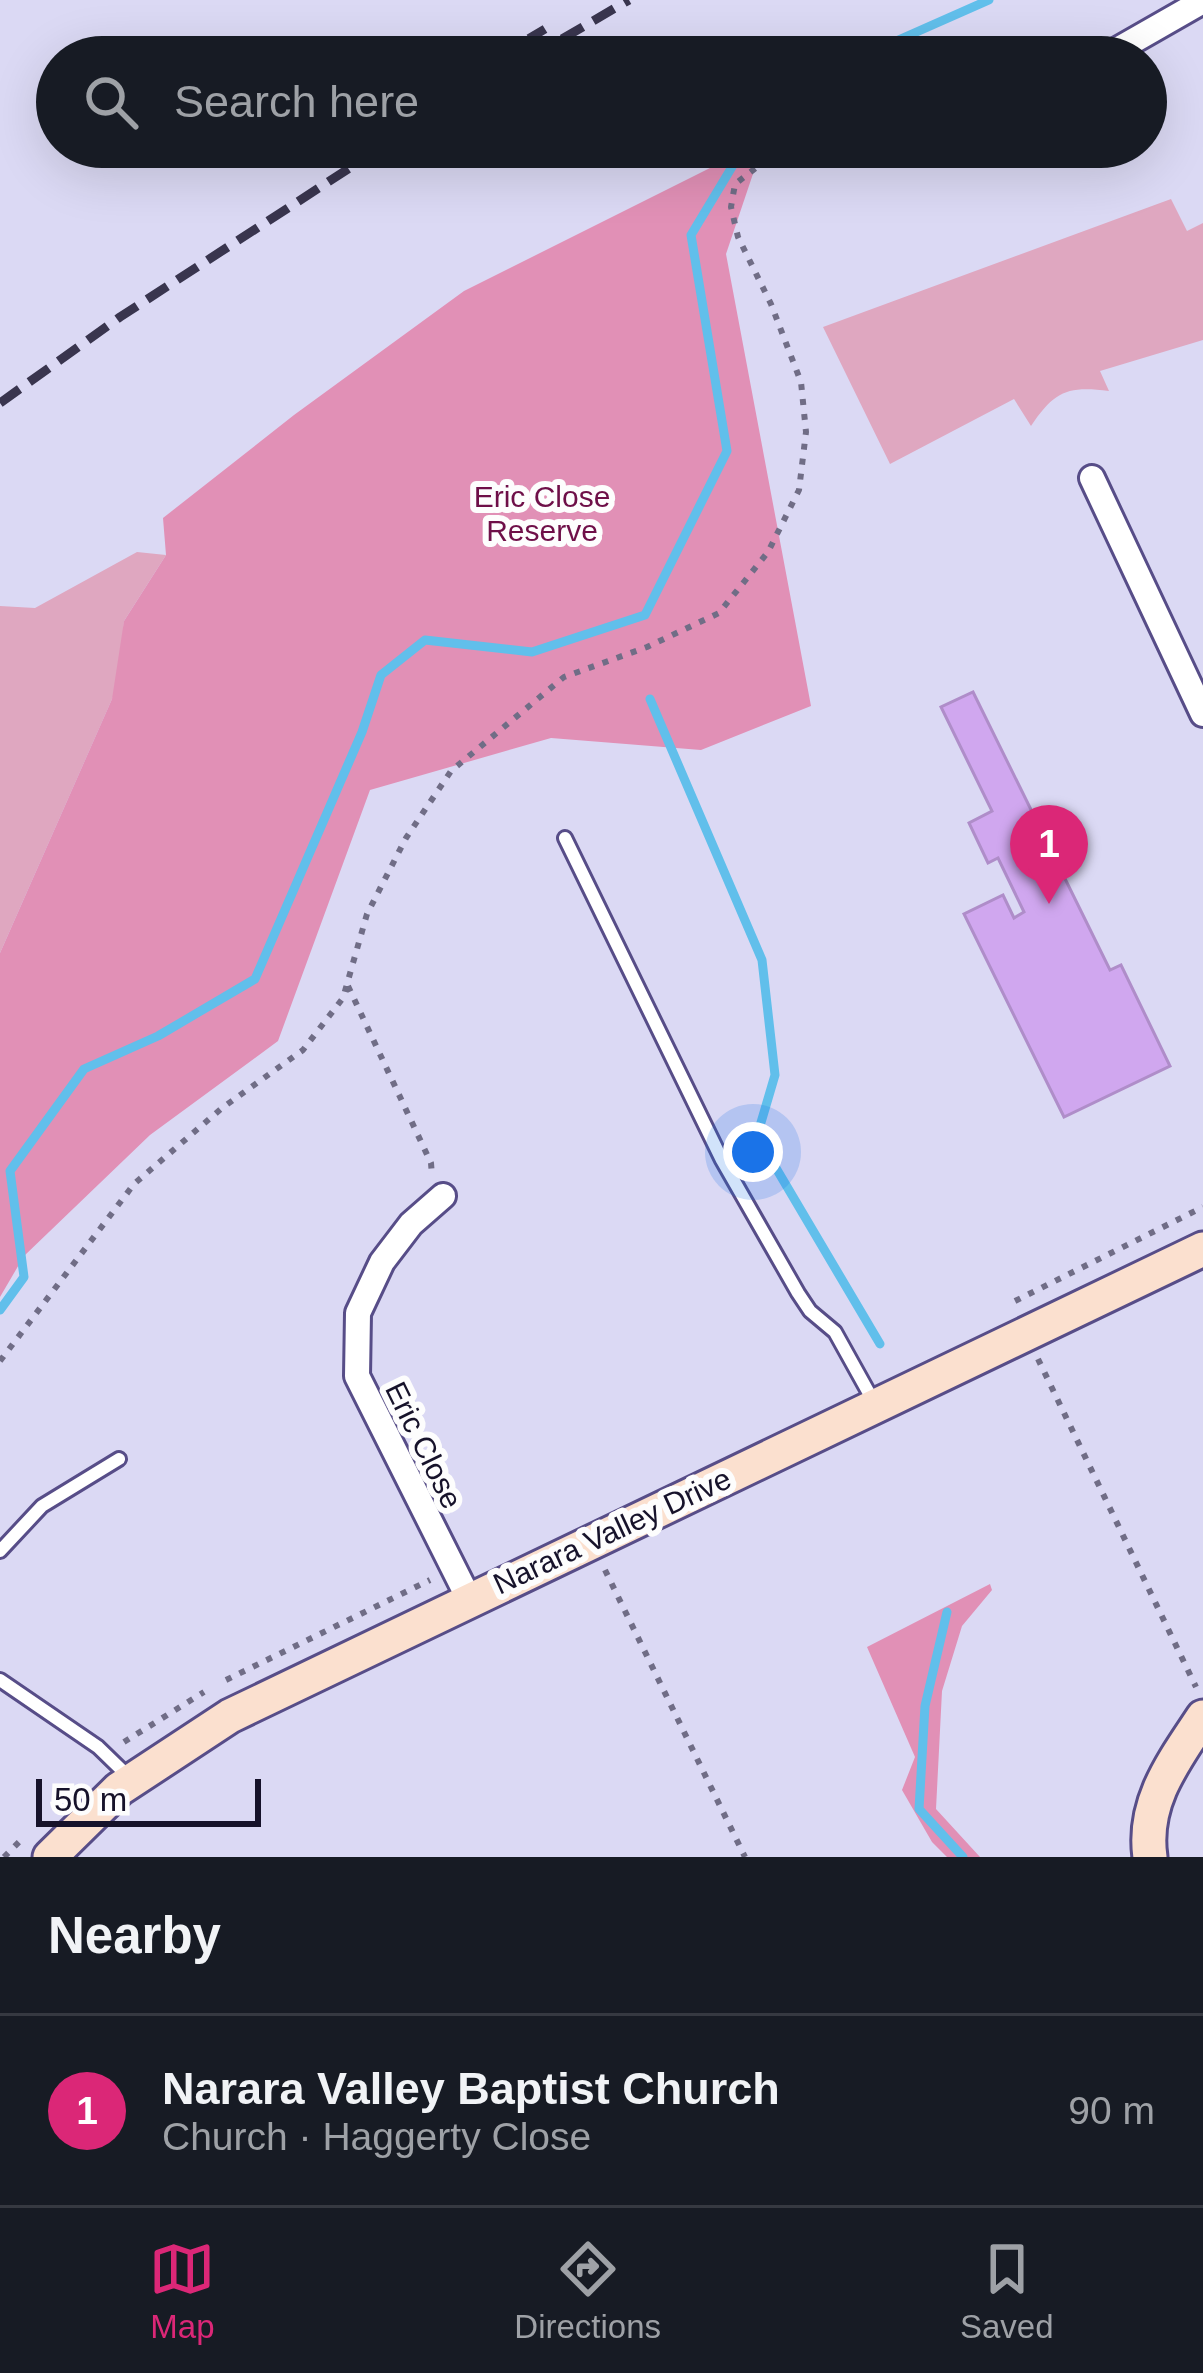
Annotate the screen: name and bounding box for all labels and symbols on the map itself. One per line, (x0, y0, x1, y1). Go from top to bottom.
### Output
park label: Eric Close Reserve (474, 480, 610, 547)
pin: 1 (1010, 805, 1088, 904)
your location (723, 1122, 783, 1182)
street label: Eric Close (379, 1376, 469, 1514)
street label: Narara Valley Drive (488, 1462, 736, 1600)
scale bar (36, 1773, 261, 1826)

